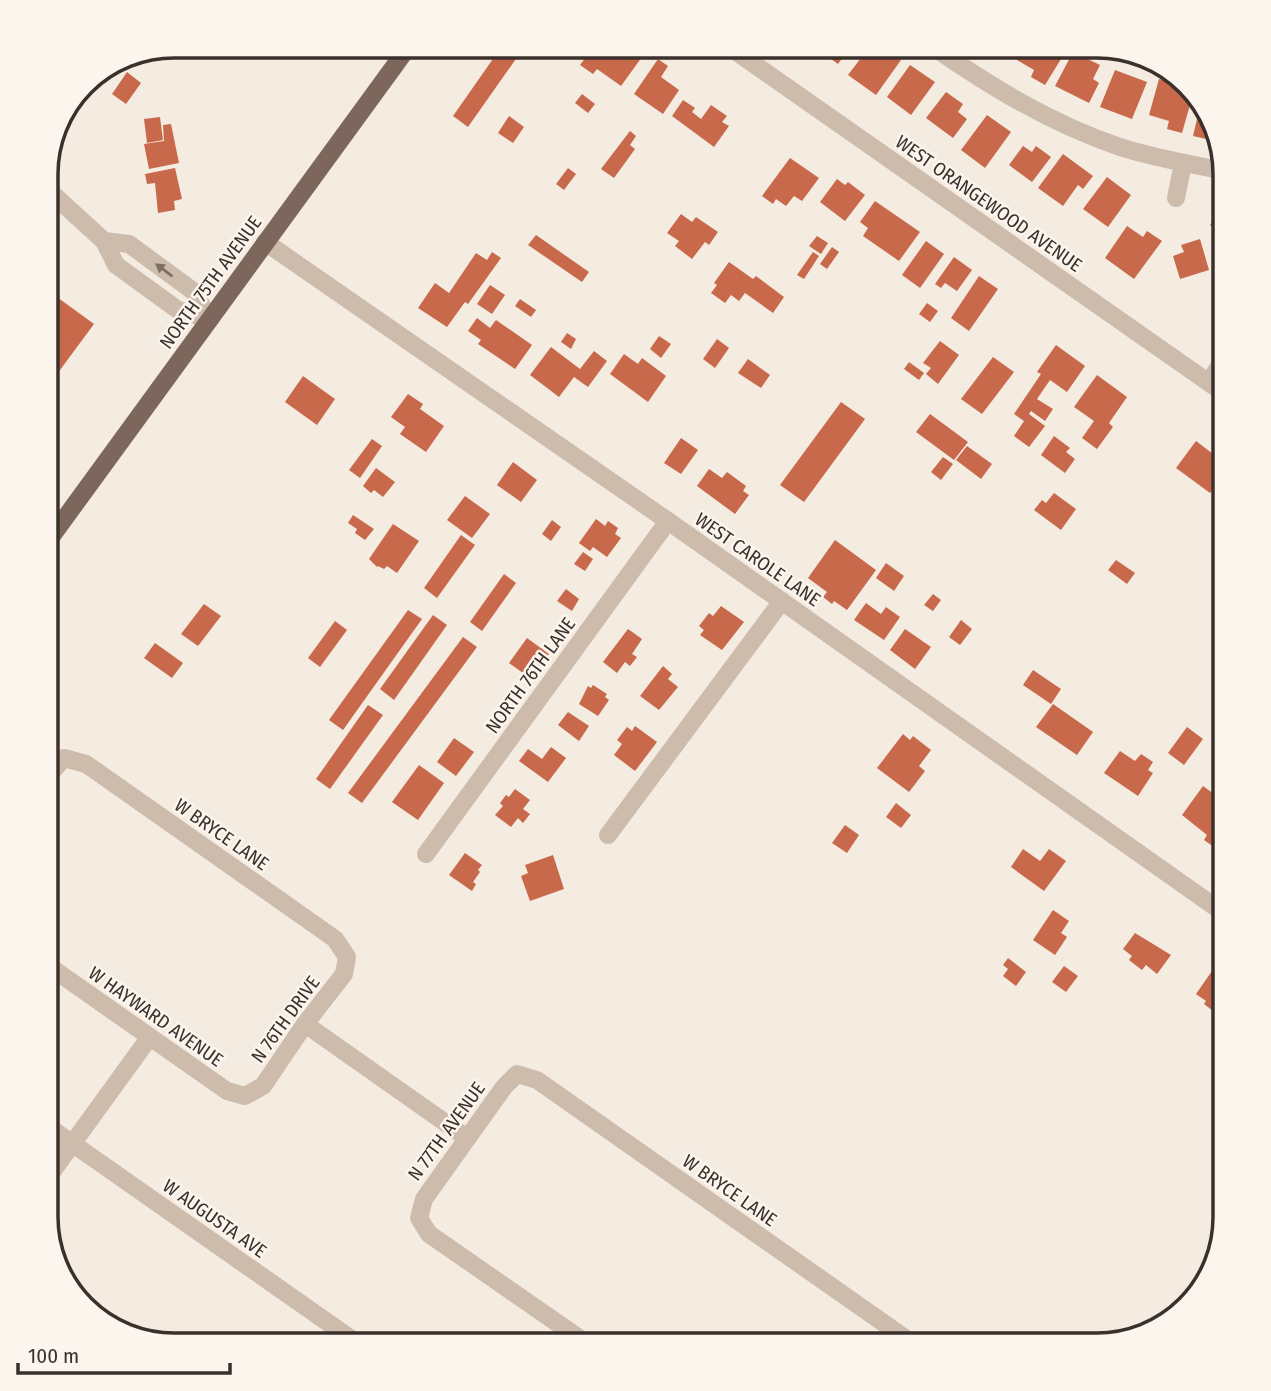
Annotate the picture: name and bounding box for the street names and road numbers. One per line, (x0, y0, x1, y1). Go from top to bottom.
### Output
street label: WEST ORANGEWOOD AVENUE (891, 130, 1086, 277)
street label: NORTH 75TH AVENUE (155, 211, 266, 353)
street label: WEST CAROLE LANE (691, 508, 825, 611)
street label: NORTH 76TH LANE (481, 613, 580, 738)
street label: W BRYCE LANE (170, 794, 273, 875)
street label: W HAYWARD AVENUE (84, 961, 227, 1071)
street label: N 76TH DRIVE (246, 971, 325, 1067)
street label: N 77TH AVENUE (403, 1077, 490, 1185)
street label: W BRYCE LANE (678, 1150, 781, 1231)
street label: W AUGUSTA AVE (158, 1174, 271, 1263)

